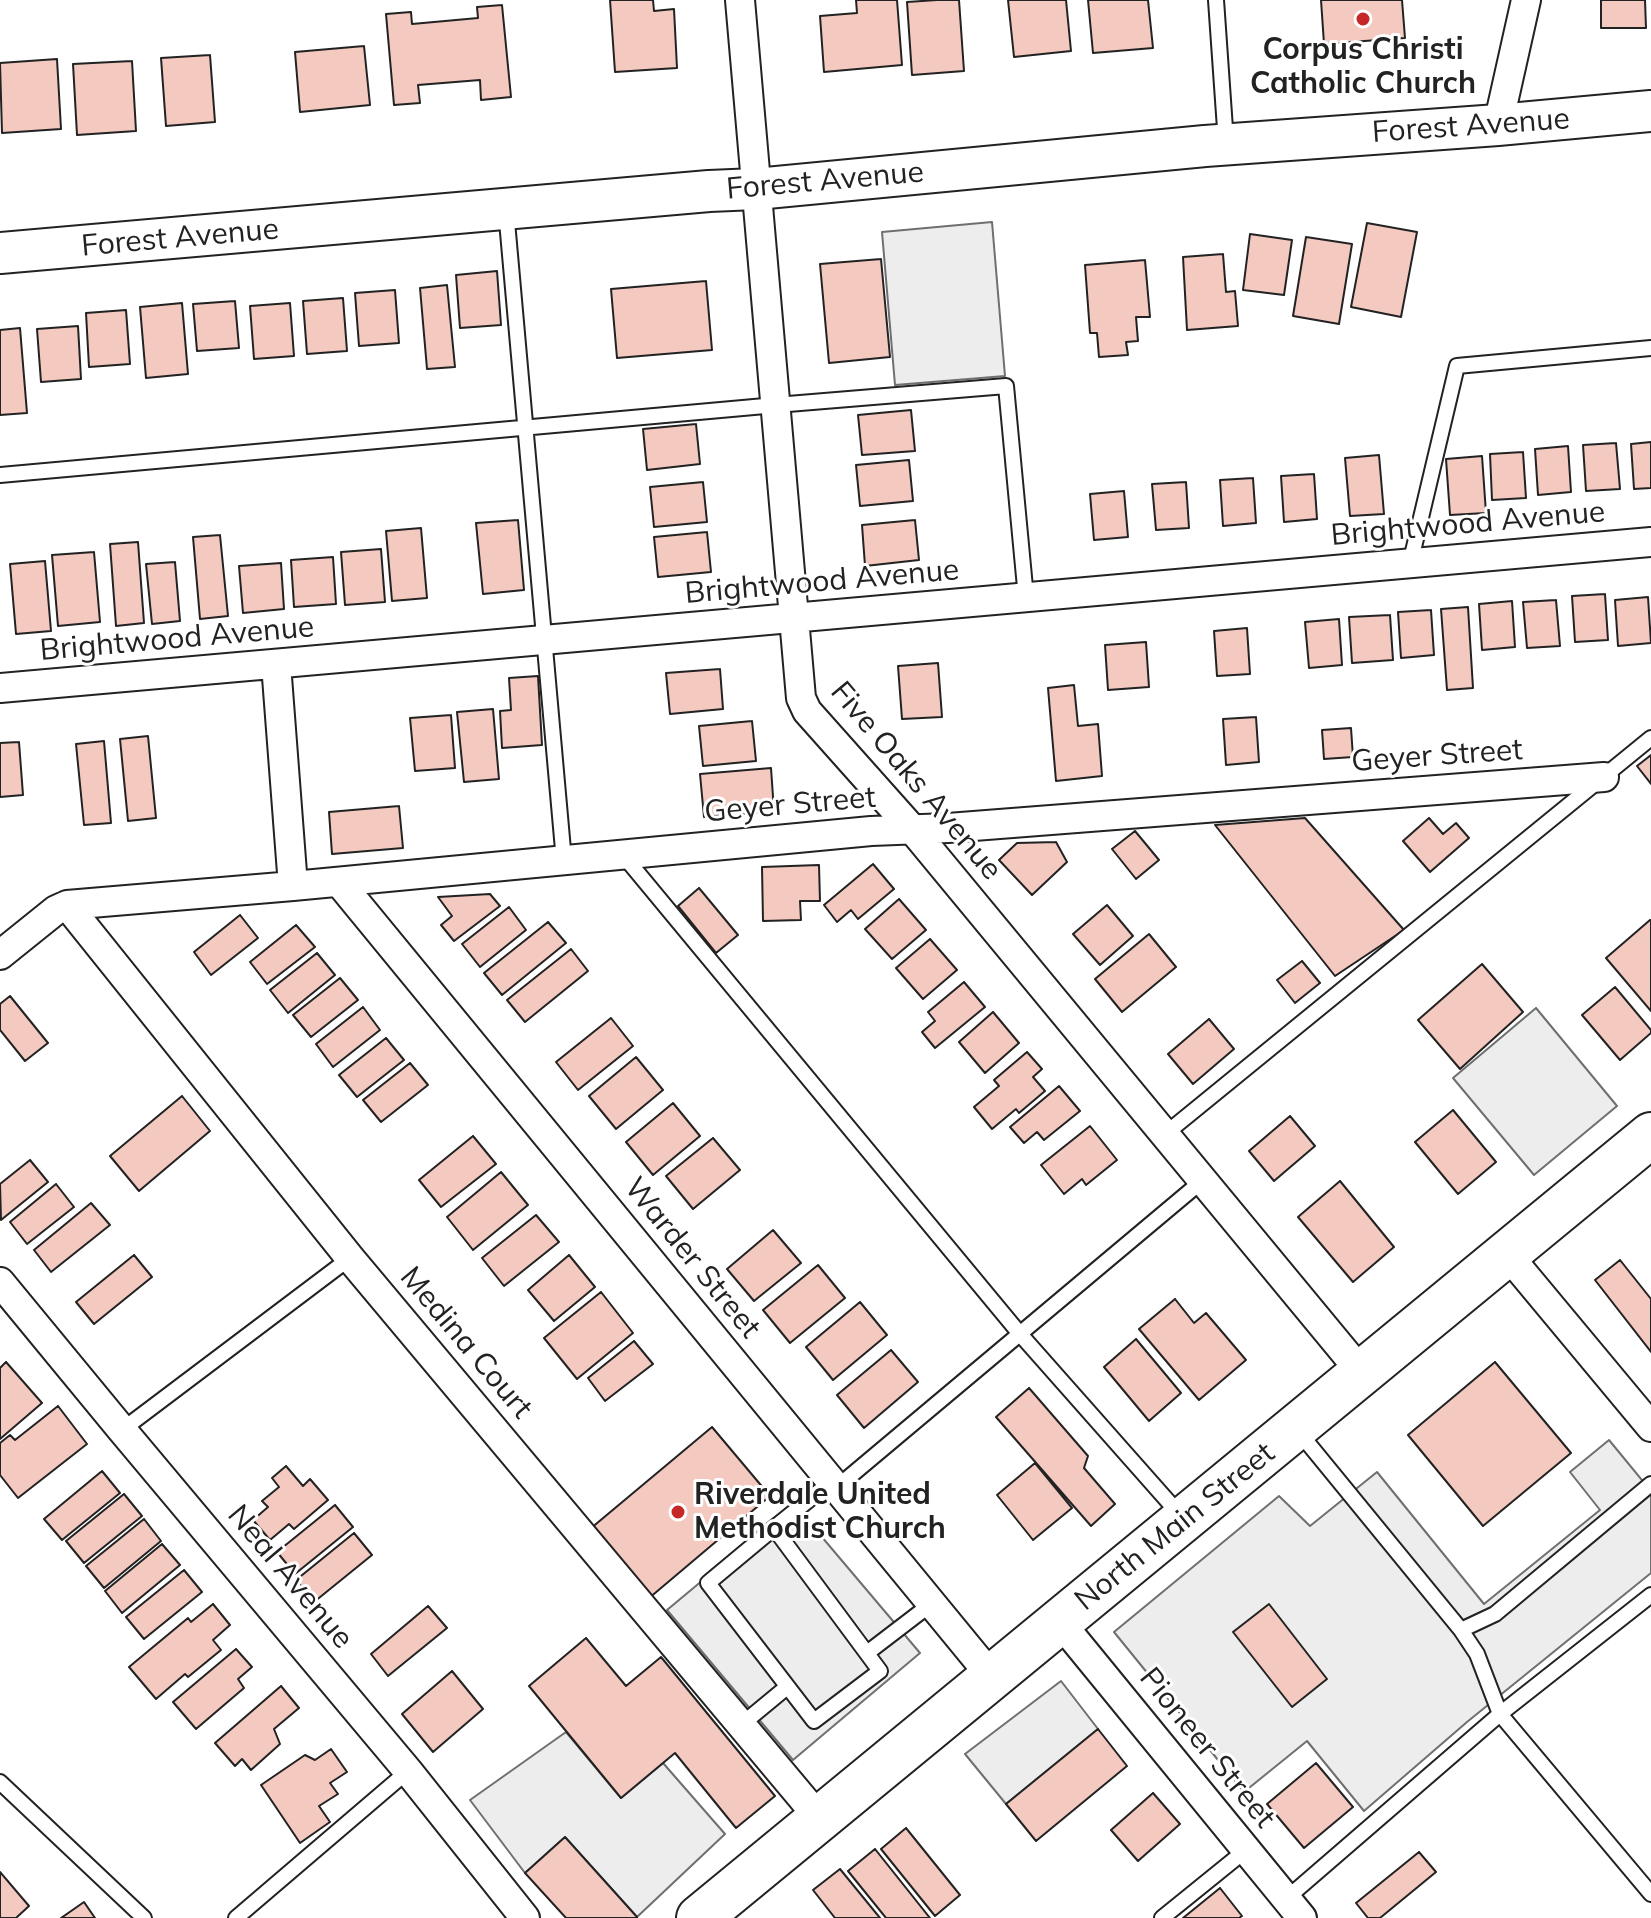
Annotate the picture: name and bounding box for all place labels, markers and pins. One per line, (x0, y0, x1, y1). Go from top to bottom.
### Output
marker: Corpus Christi Catholic Church (1354, 10, 1372, 28)
place label: Corpus Christi Catholic Church (1250, 32, 1476, 102)
place label: Riverdale United Methodist Church (694, 1477, 946, 1548)
marker: Riverdale United Methodist Church (669, 1503, 687, 1521)

